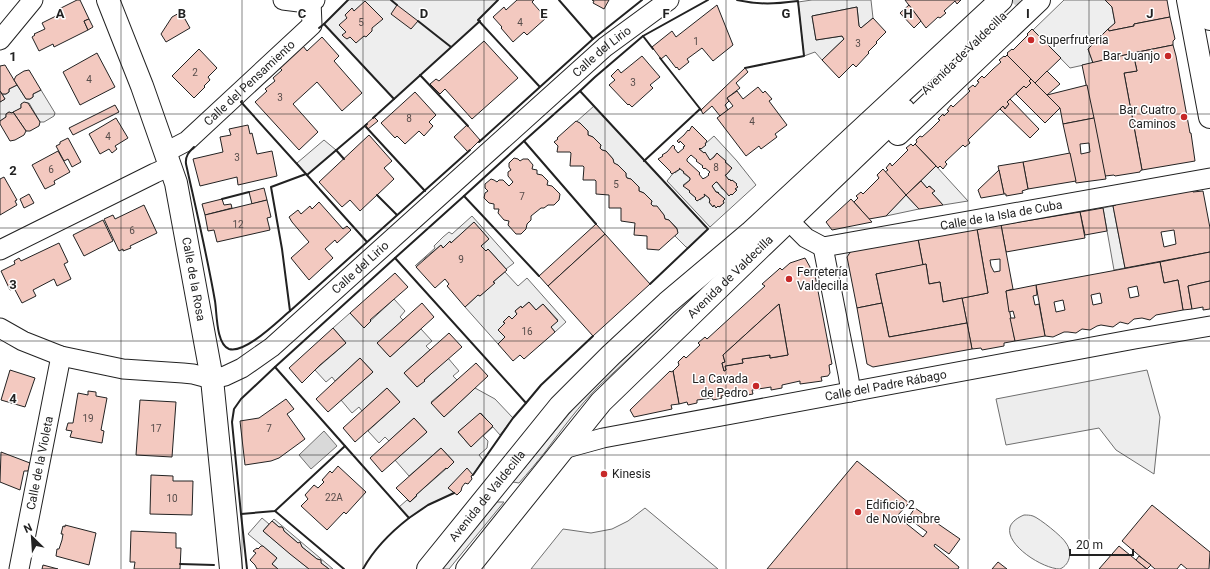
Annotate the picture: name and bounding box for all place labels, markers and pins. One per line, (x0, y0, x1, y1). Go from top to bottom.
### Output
place label: Superfruteria (1039, 33, 1109, 47)
marker: Superfruteria (1026, 35, 1036, 45)
place label: Bar Juanjo (1103, 49, 1160, 63)
marker: Bar Juanjo (1163, 51, 1173, 61)
place label: Bar Cuatro Caminos (1119, 103, 1176, 131)
marker: Bar Cuatro Caminos (1179, 112, 1189, 122)
place label: Ferretería Valdecilla (797, 265, 849, 293)
marker: Ferretería Valdecilla (784, 274, 794, 284)
place label: La Cavada de Pedro (692, 372, 748, 400)
marker: La Cavada de Pedro (751, 381, 761, 391)
place label: Kinesis (612, 467, 651, 481)
marker: Kinesis (599, 469, 609, 479)
place label: Edificio 2 de Noviembre (866, 498, 940, 526)
marker: Edificio 2 de Noviembre (853, 507, 863, 517)

